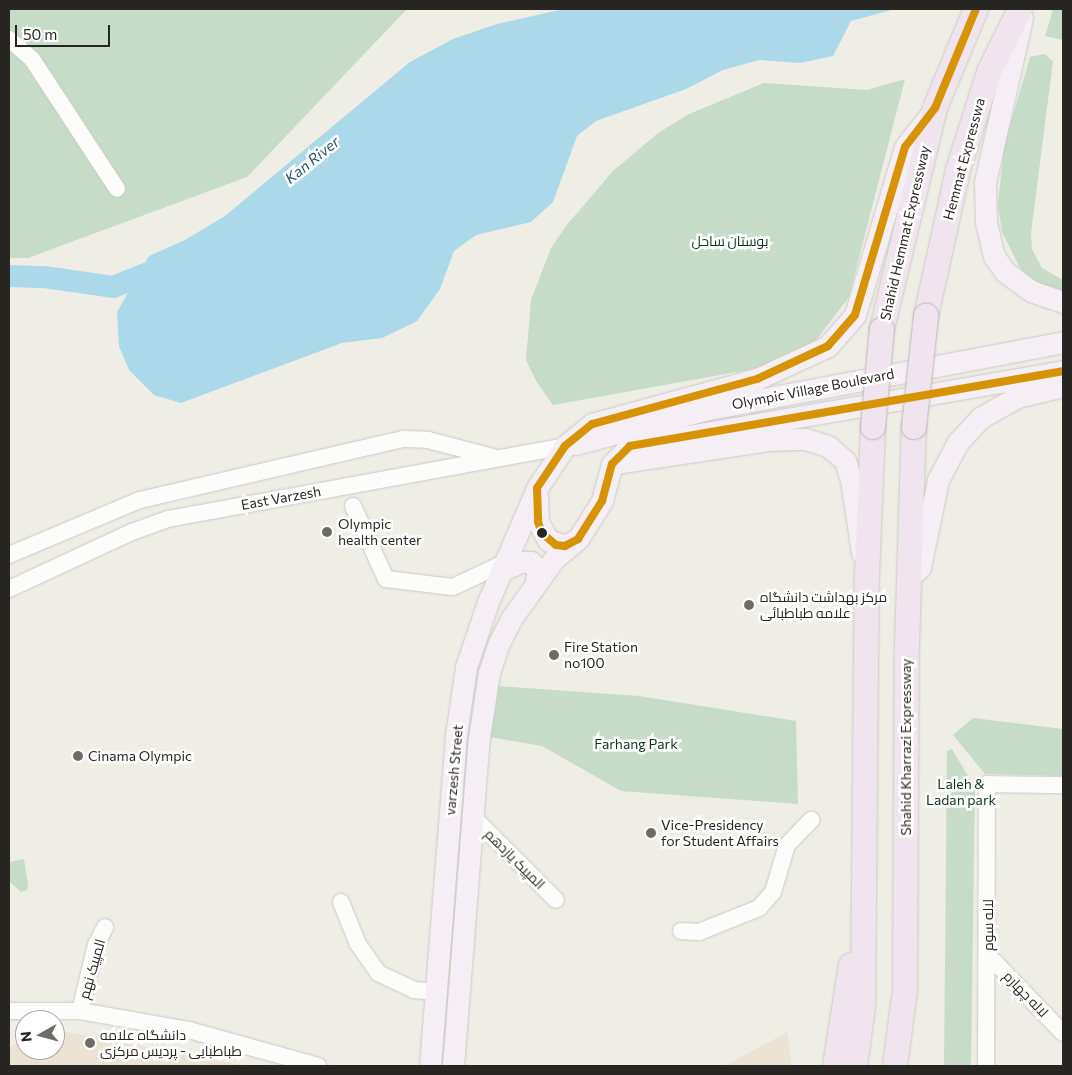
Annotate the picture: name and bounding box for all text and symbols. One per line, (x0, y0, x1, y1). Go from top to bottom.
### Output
scale bar (18, 15, 112, 47)
text: 50 m (23, 25, 57, 43)
street label: Hemmat Expresswa (940, 96, 988, 222)
water label: Kan River (281, 133, 343, 187)
street label: Shahid Hemmat Expressway (877, 144, 933, 322)
park label: بوستان ساحل (692, 233, 768, 249)
street label: Olympic Village Boulevard (730, 365, 896, 413)
street label: East Varzesh (240, 483, 322, 513)
place label: Olympic health center (338, 516, 422, 548)
marker: Olympic health center (320, 525, 334, 539)
unlabelled marker (537, 528, 547, 538)
place label: مرکز بهداشت دانشگاه علامه طباطبائی (760, 589, 887, 622)
marker: مرکز بهداشت دانشگاه علامه طباطبائی (742, 598, 756, 612)
place label: Fire Station no100 (564, 639, 638, 672)
marker: Fire Station no100 (548, 649, 560, 661)
street label: Shahid Kharrazi Expressway (898, 658, 914, 836)
street label: varzesh Street (442, 724, 466, 816)
park label: Farhang Park (594, 736, 678, 752)
place label: Cinama Olympic (88, 748, 192, 764)
marker: Cinama Olympic (72, 750, 84, 762)
park label: Laleh & Ladan park (926, 776, 996, 809)
place label: Vice-Presidency for Student Affairs (661, 817, 779, 850)
street label: المپیک یازدهم (481, 825, 549, 893)
marker: Vice-Presidency for Student Affairs (645, 827, 657, 839)
street label: لاله سوم (980, 899, 996, 951)
street label: المپیک نهم (75, 937, 109, 1001)
street label: لاله چهارم (1000, 968, 1052, 1020)
north arrow (15, 1010, 65, 1060)
place label: دانشگاه علامه طباطبایی - پردیس مرکزی (100, 1027, 242, 1060)
text: N (17, 1031, 35, 1043)
marker: دانشگاه علامه طباطبایی - پردیس مرکزی (84, 1037, 96, 1049)

